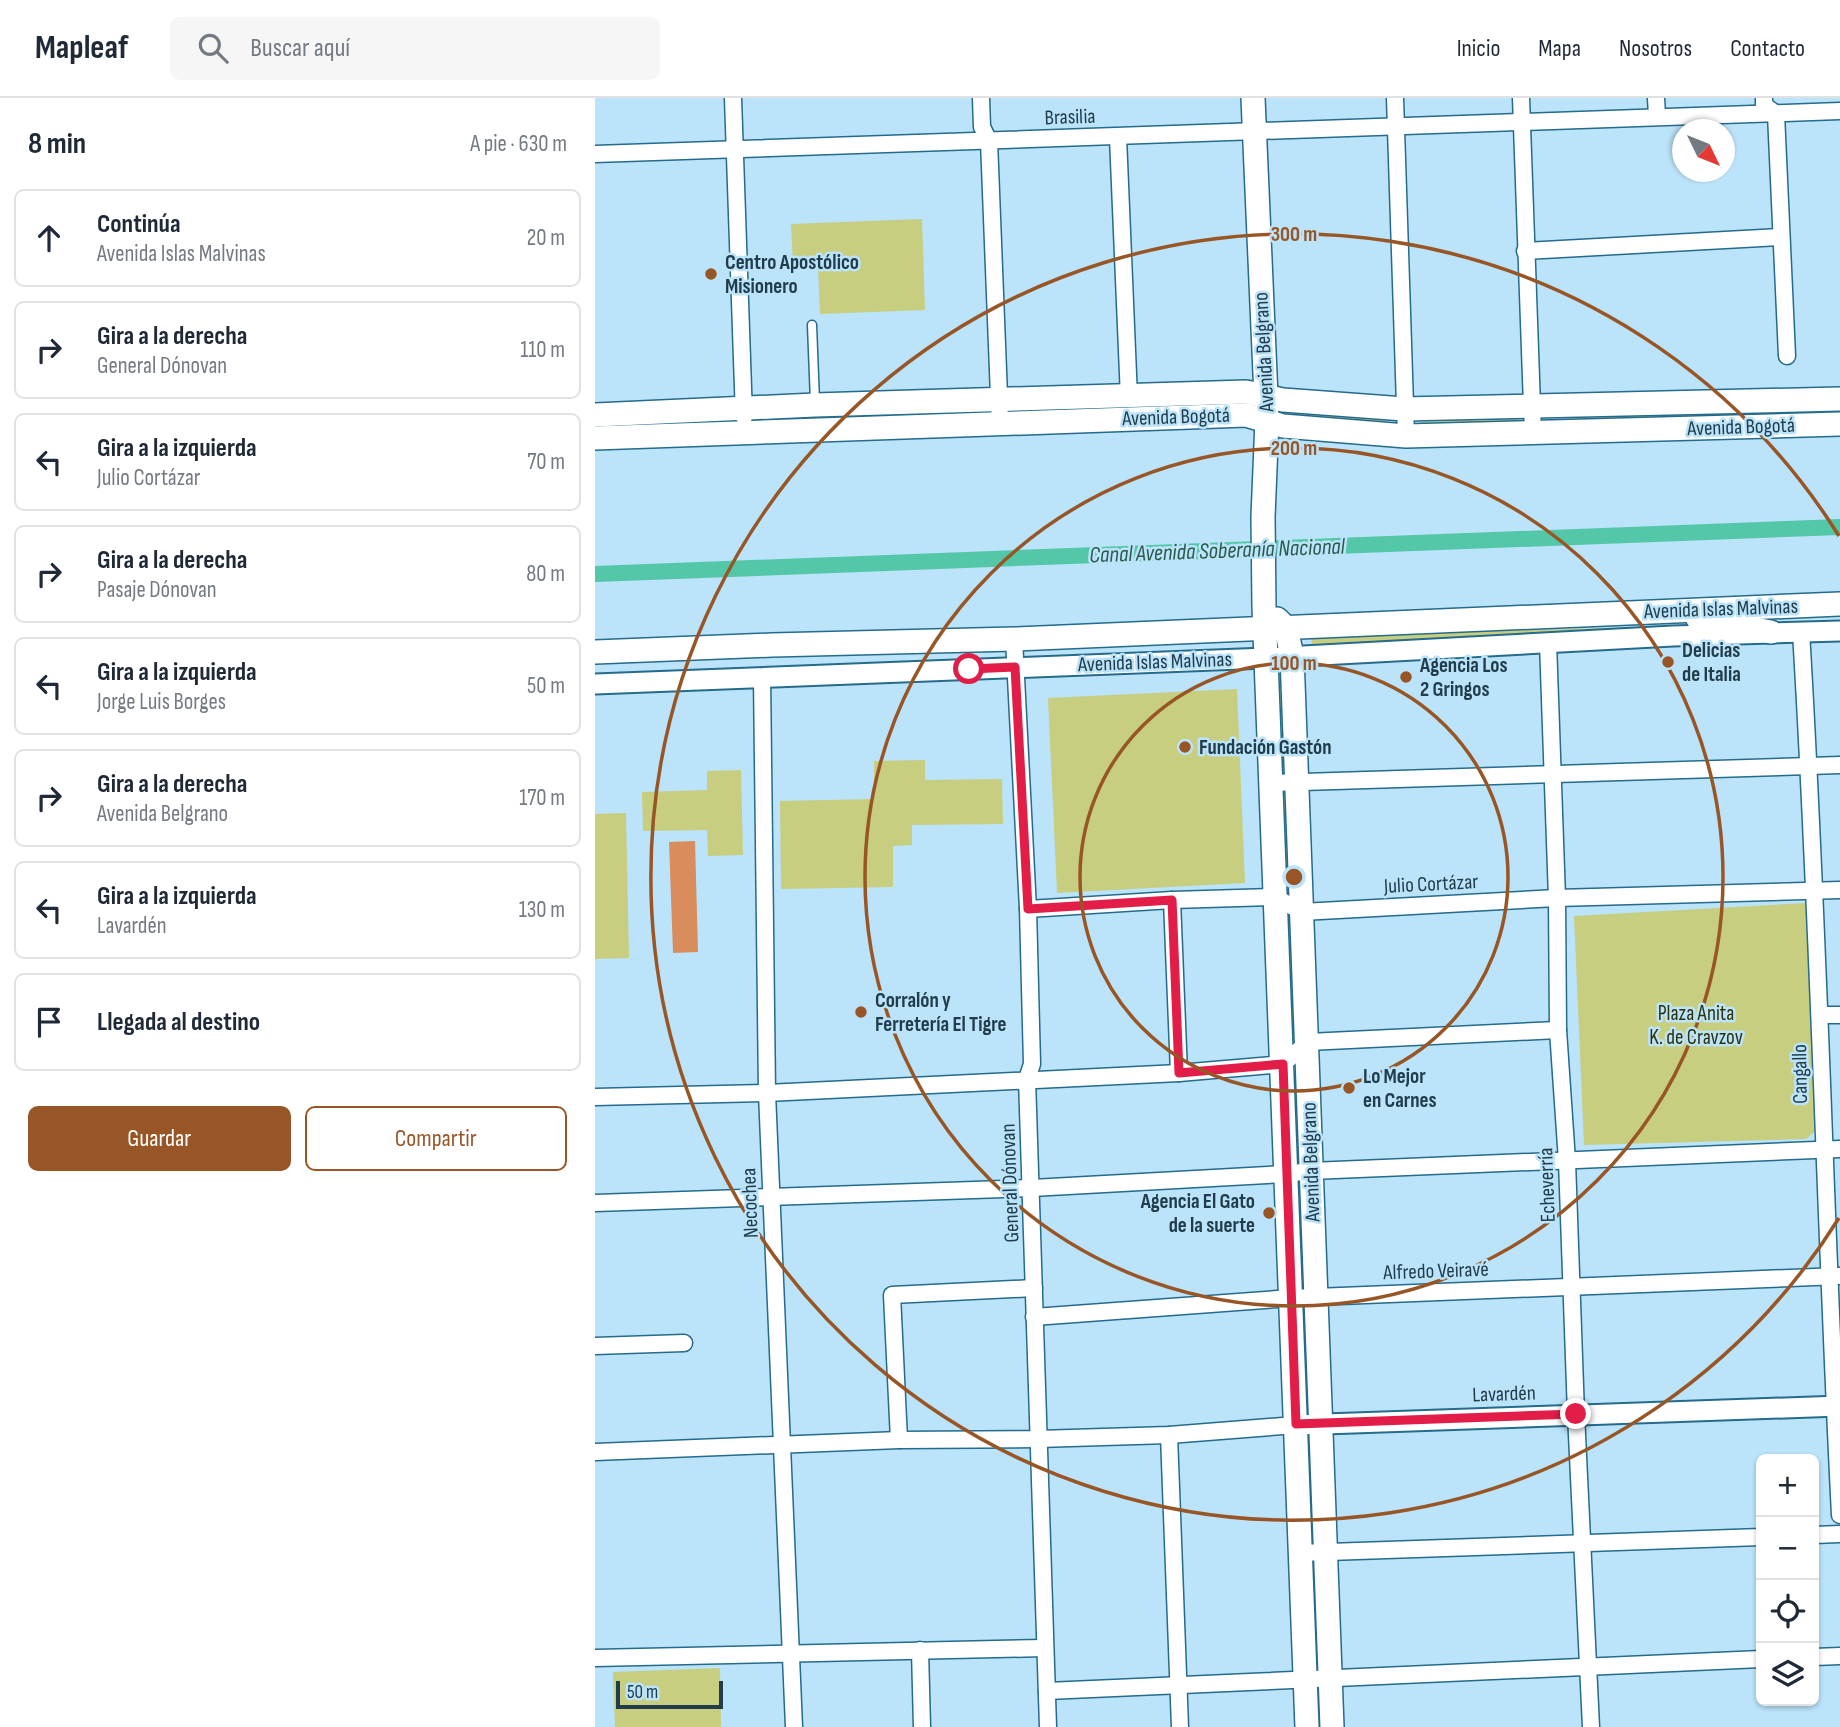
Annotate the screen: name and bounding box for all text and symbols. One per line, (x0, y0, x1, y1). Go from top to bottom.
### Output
search box (170, 17, 660, 80)
text: Mapleaf (35, 28, 128, 68)
icon: search (194, 29, 232, 67)
text: Buscar aquí (250, 33, 350, 64)
text: Inicio (1457, 34, 1500, 63)
text: Mapa (1538, 34, 1581, 63)
text: Nosotros (1619, 34, 1692, 63)
text: Contacto (1730, 34, 1805, 63)
street label: Brasilia (1044, 104, 1096, 130)
north arrow (1672, 119, 1735, 182)
text: 8 min (28, 126, 86, 162)
text: A pie · 630 m (470, 130, 567, 158)
text: Continúa (97, 209, 181, 240)
icon: ahead (30, 219, 68, 257)
text: 300 m (1271, 222, 1317, 247)
text: 20 m (527, 224, 565, 252)
text: Avenida Islas Malvinas (97, 240, 266, 268)
place label: Centro Apostólico Misionero (725, 250, 859, 299)
marker: Centro Apostólico Misionero (703, 266, 719, 282)
street label: Avenida Belgrano (1248, 292, 1280, 413)
text: Gira a la derecha (97, 321, 247, 352)
icon: right (30, 331, 68, 369)
text: 110 m (520, 336, 565, 364)
text: General Dónovan (97, 352, 227, 380)
street label: Avenida Bogotá (1121, 403, 1230, 431)
street label: Avenida Bogotá (1686, 413, 1795, 441)
text: Gira a la izquierda (97, 433, 257, 464)
text: 200 m (1271, 436, 1317, 461)
icon: left (30, 443, 68, 481)
text: 70 m (527, 448, 565, 476)
text: Julio Cortázar (97, 464, 200, 492)
water label: Canal Avenida Soberanía Nacional (1089, 533, 1346, 569)
text: Gira a la derecha (97, 545, 247, 576)
icon: right (30, 555, 68, 593)
text: 80 m (526, 560, 565, 588)
text: Pasaje Dónovan (97, 576, 217, 604)
street label: Avenida Islas Malvinas (1643, 594, 1798, 624)
place label: Delicias de Italia (1682, 638, 1741, 687)
street label: Avenida Islas Malvinas (1077, 647, 1232, 677)
text: 100 m (1271, 651, 1317, 676)
route start (953, 653, 984, 684)
place label: Agencia Los 2 Gringos (1419, 653, 1508, 702)
marker: Delicias de Italia (1660, 654, 1676, 670)
text: Gira a la izquierda (97, 657, 257, 688)
icon: left (30, 667, 68, 705)
marker: Agencia Los 2 Gringos (1398, 669, 1414, 685)
text: 50 m (527, 672, 565, 700)
text: Jorge Luis Borges (97, 688, 226, 716)
place label: Fundación Gastón (1199, 735, 1332, 760)
marker: Fundación Gastón (1177, 739, 1193, 755)
text: Gira a la derecha (97, 769, 247, 800)
icon: right (30, 779, 68, 817)
text: 170 m (519, 784, 565, 812)
text: Avenida Belgrano (97, 800, 228, 828)
centre of rings (1282, 865, 1306, 889)
street label: Julio Cortázar (1382, 869, 1479, 899)
text: Gira a la izquierda (97, 881, 257, 912)
icon: left (30, 891, 68, 929)
text: 130 m (519, 896, 565, 924)
text: Lavardén (97, 912, 167, 940)
place label: Corralón y Ferretería El Tigre (875, 988, 1007, 1037)
park label: Plaza Anita K. de Cravzov (1649, 1001, 1743, 1050)
icon: arrive (30, 1003, 68, 1041)
marker: Corralón y Ferretería El Tigre (853, 1004, 869, 1020)
text: Llegada al destino (97, 1007, 260, 1038)
street label: Cangallo (1787, 1044, 1813, 1104)
place label: Lo Mejor en Carnes (1363, 1064, 1437, 1113)
marker: Lo Mejor en Carnes (1341, 1080, 1357, 1096)
street label: Avenida Belgrano (1296, 1102, 1326, 1223)
button: Guardar (28, 1106, 291, 1171)
button: Compartir (305, 1106, 567, 1171)
street label: General Dónovan (995, 1123, 1025, 1243)
street label: Echeverría (1533, 1147, 1561, 1223)
street label: Necochea (736, 1168, 764, 1238)
place label: Agencia El Gato de la suerte (1140, 1189, 1255, 1238)
marker: Agencia El Gato de la suerte (1261, 1205, 1277, 1221)
street label: Alfredo Veiravé (1382, 1257, 1489, 1285)
street label: Lavardén (1472, 1380, 1536, 1408)
route end (1560, 1398, 1591, 1429)
map controls (1756, 1454, 1819, 1706)
button: + (1756, 1454, 1819, 1517)
button: − (1756, 1517, 1819, 1580)
button: locate (1756, 1580, 1819, 1643)
button: layers (1756, 1643, 1819, 1706)
scale bar (616, 1678, 723, 1710)
text: 50 m (627, 1681, 658, 1704)

